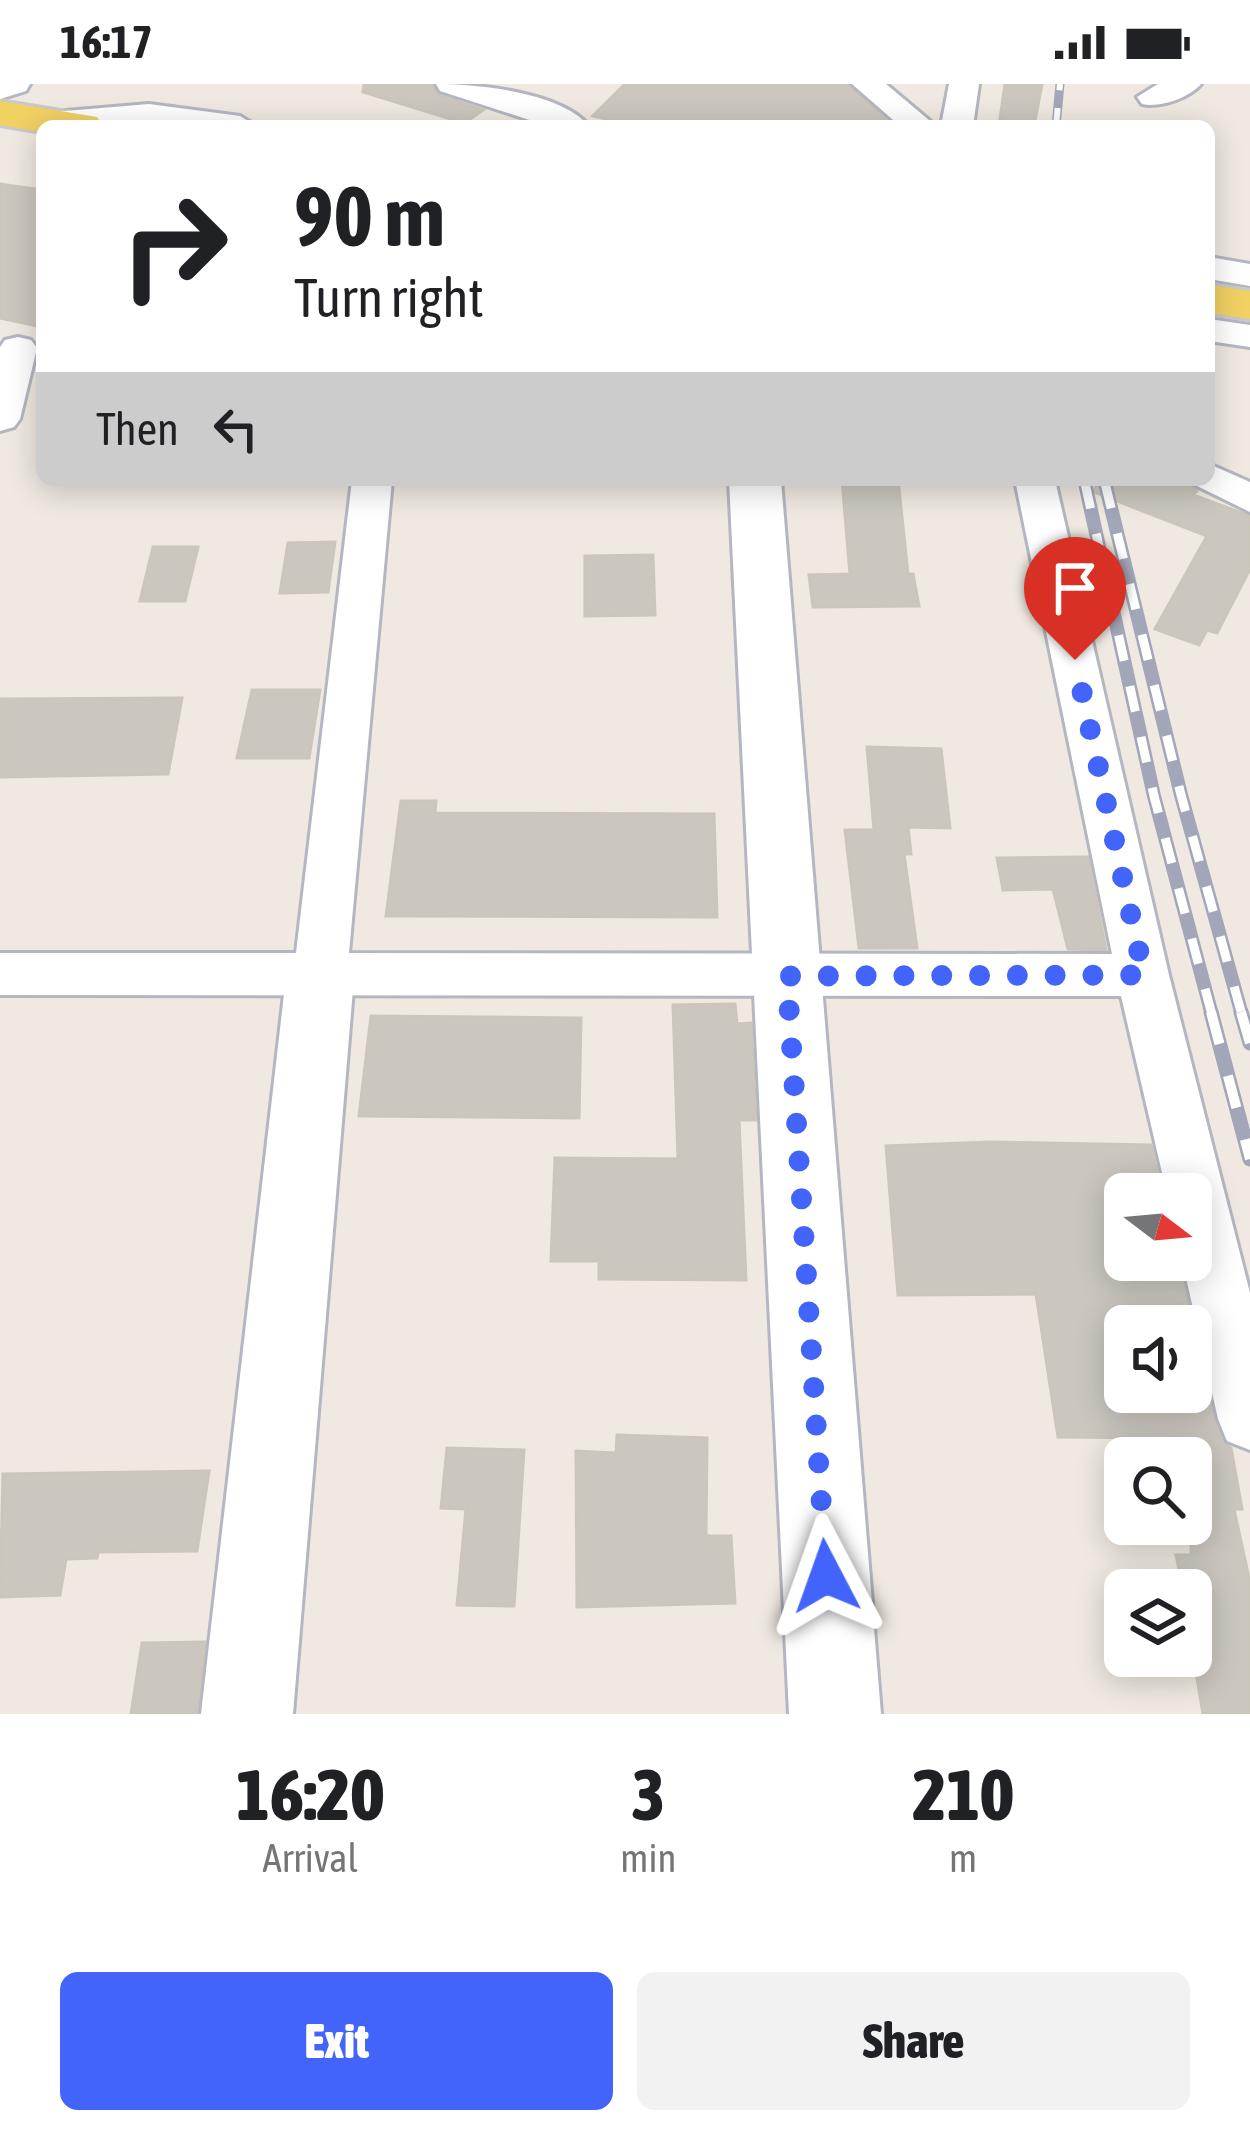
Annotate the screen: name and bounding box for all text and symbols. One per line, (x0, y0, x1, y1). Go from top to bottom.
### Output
text: 16:17 (60, 16, 153, 68)
icon: right (96, 168, 252, 324)
text: 90 m (294, 168, 445, 264)
text: Turn right (294, 267, 484, 328)
icon: left (203, 396, 269, 462)
text: Then (96, 403, 179, 455)
pin (1024, 537, 1126, 660)
icon: arrive (1042, 555, 1108, 621)
north arrow (1104, 1173, 1212, 1281)
map controls (1104, 1173, 1212, 1677)
button: sound (1104, 1305, 1212, 1413)
button: search (1104, 1437, 1212, 1545)
position arrow (763, 1513, 889, 1639)
button: layers (1104, 1569, 1212, 1677)
text: 16:20 (236, 1753, 384, 1835)
text: 3 (631, 1753, 665, 1835)
text: 210 (912, 1753, 1014, 1835)
text: Arrival (263, 1836, 358, 1880)
text: min (620, 1836, 676, 1880)
text: m (949, 1836, 977, 1880)
button: Exit (60, 1972, 613, 2110)
button: Share (637, 1972, 1190, 2110)

